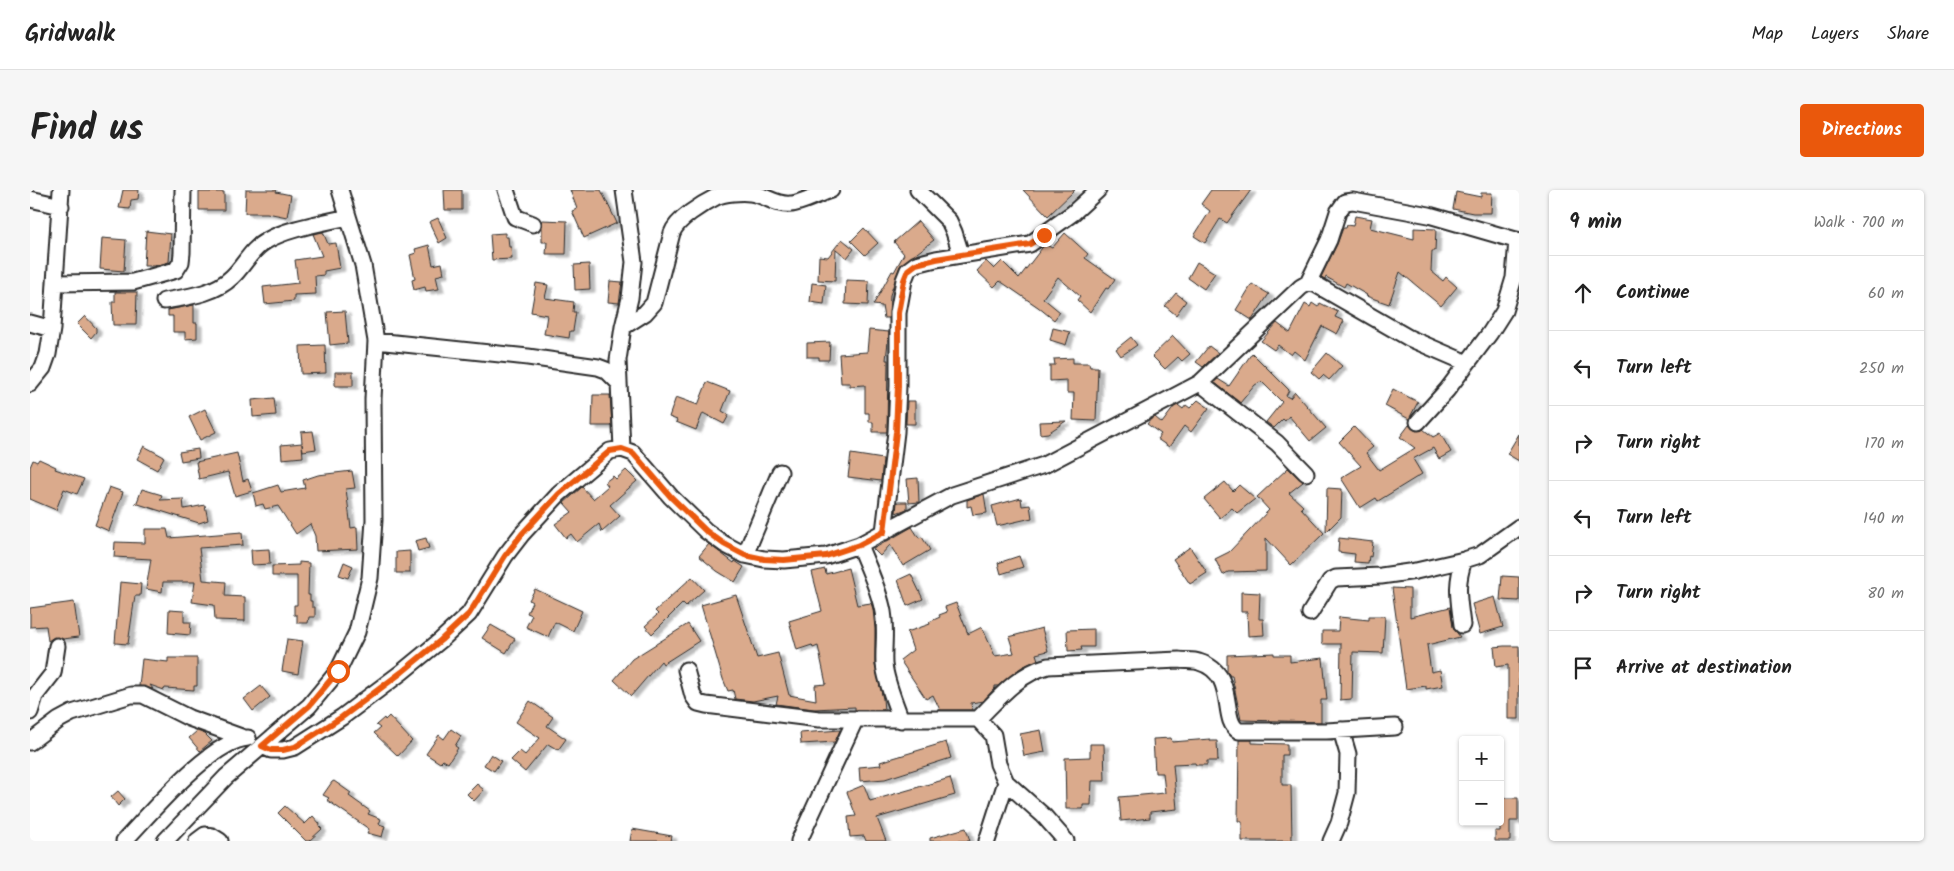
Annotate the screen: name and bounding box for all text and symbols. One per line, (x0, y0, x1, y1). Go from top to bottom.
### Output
text: Gridwalk (25, 15, 115, 54)
text: Map (1752, 20, 1783, 49)
text: Layers (1811, 20, 1859, 49)
text: Share (1887, 20, 1929, 49)
text: Find us (30, 102, 143, 158)
button: Directions (1800, 104, 1924, 157)
text: 9 min (1569, 206, 1622, 239)
text: Walk · 700 m (1813, 210, 1904, 235)
route end (1033, 224, 1056, 247)
text: Continue (1616, 278, 1689, 308)
icon: ahead (1569, 279, 1597, 307)
text: 60 m (1868, 281, 1904, 306)
text: Turn left (1616, 353, 1691, 383)
icon: left (1569, 354, 1597, 382)
text: 250 m (1859, 356, 1904, 381)
text: Turn right (1616, 428, 1701, 458)
icon: right (1569, 429, 1597, 457)
text: 170 m (1864, 431, 1904, 456)
text: Turn left (1616, 503, 1691, 533)
icon: left (1569, 504, 1597, 532)
text: 140 m (1863, 506, 1904, 531)
text: Turn right (1616, 578, 1701, 608)
icon: right (1569, 579, 1597, 607)
text: 80 m (1867, 581, 1904, 606)
text: Arrive at destination (1616, 653, 1792, 683)
icon: arrive (1569, 654, 1597, 682)
route start (327, 660, 350, 683)
map controls (1459, 736, 1504, 826)
button: + (1459, 736, 1504, 781)
button: − (1459, 781, 1504, 826)

